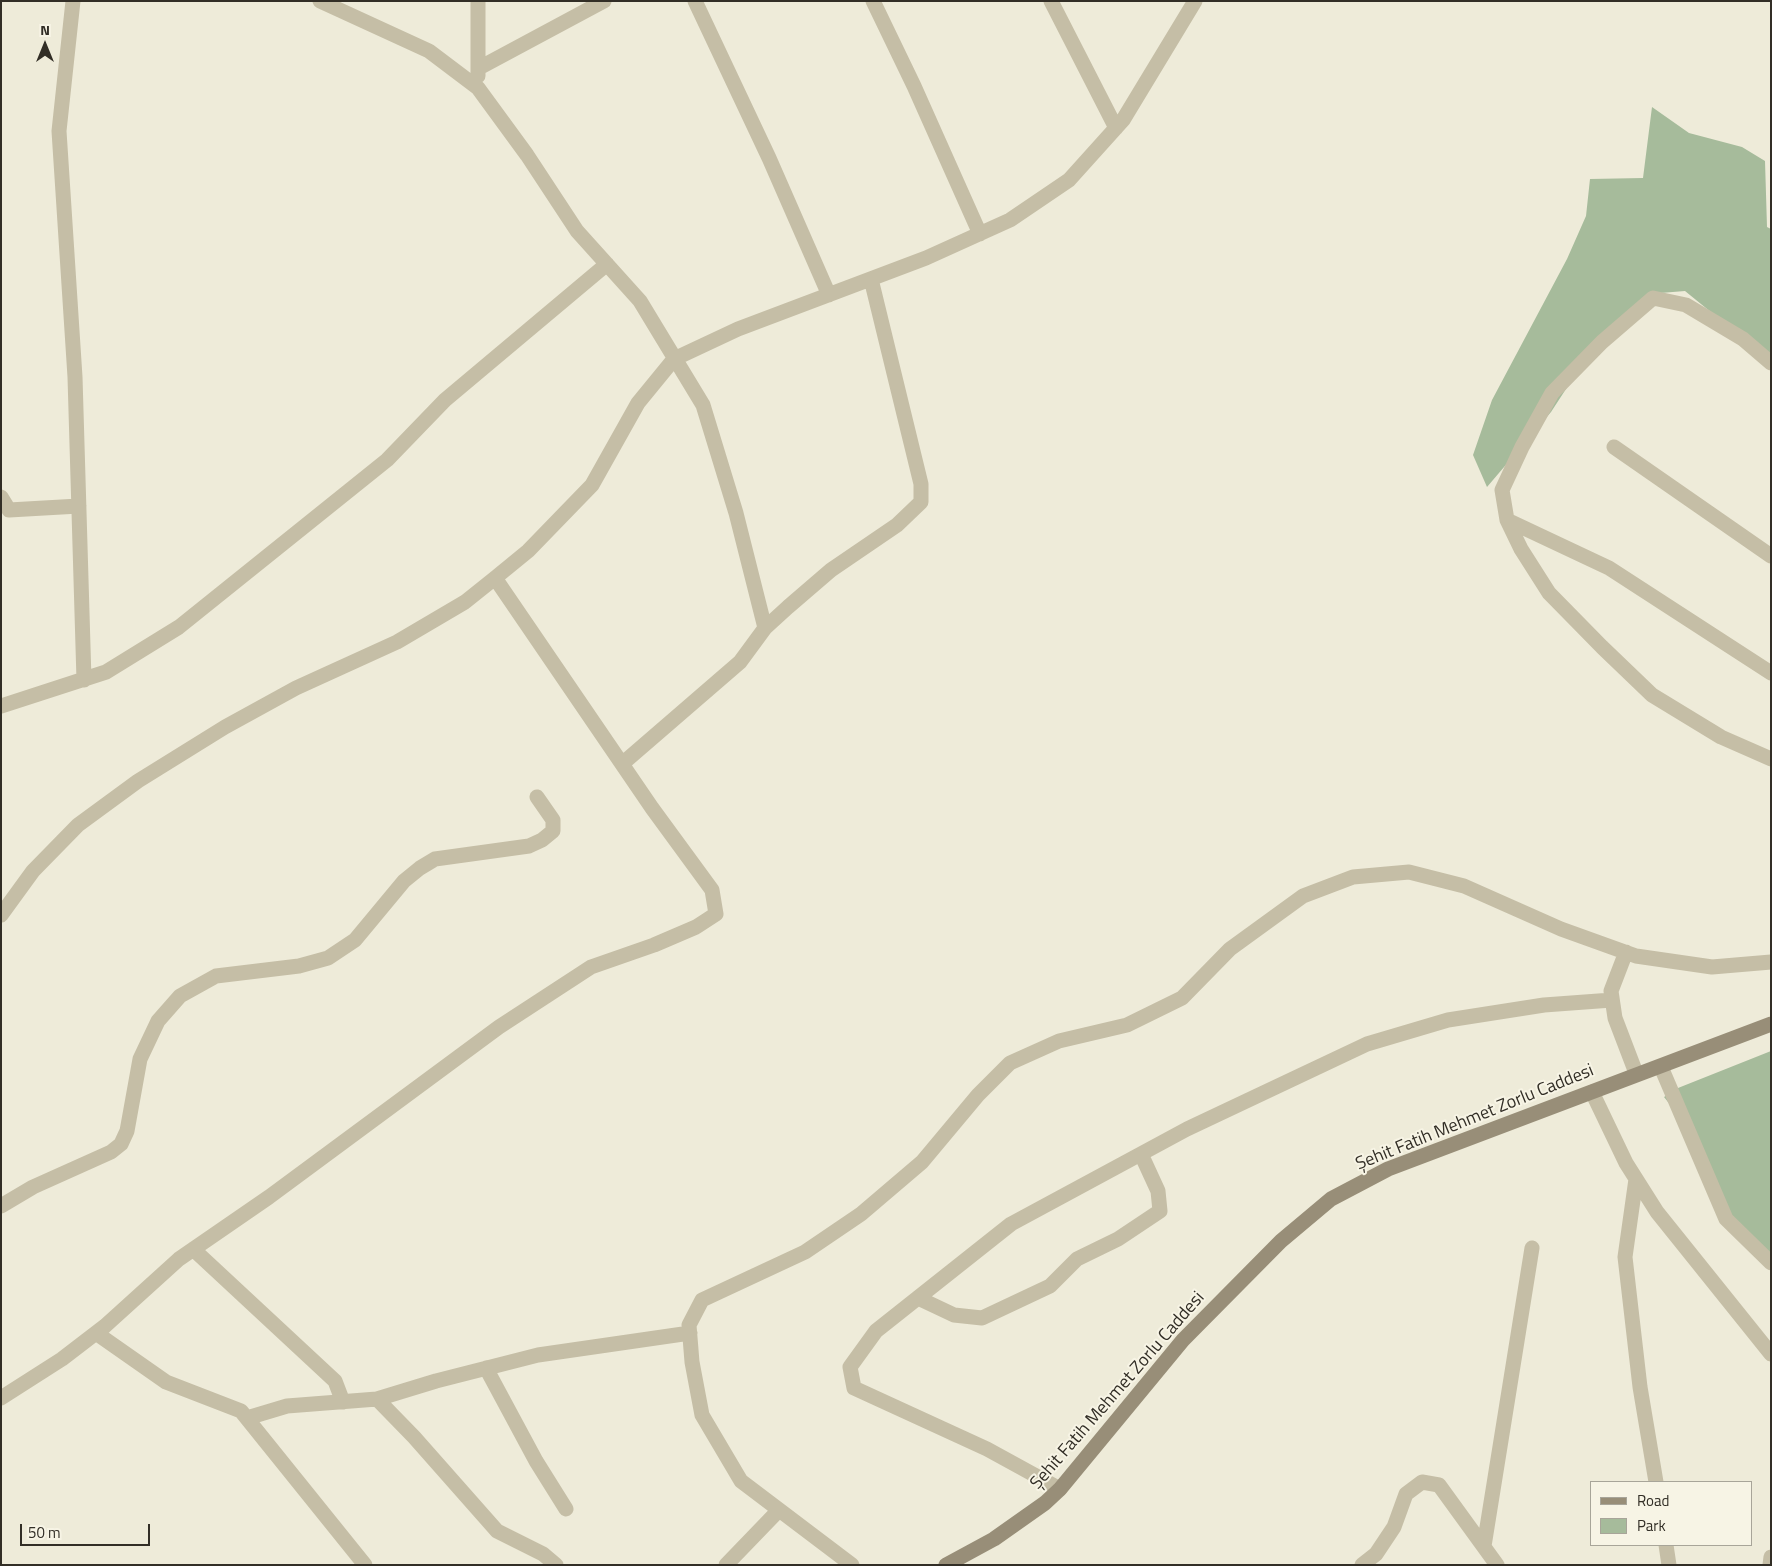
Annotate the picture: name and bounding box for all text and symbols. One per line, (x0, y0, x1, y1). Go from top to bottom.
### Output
text: N (40, 19, 50, 40)
north arrow (20, 20, 70, 70)
street label: Şehit Fatih Mehmet Zorlu Caddesi (1353, 1060, 1597, 1176)
street label: Şehit Fatih Mehmet Zorlu Caddesi (1026, 1288, 1210, 1494)
legend (1590, 1481, 1752, 1546)
text: Road (1637, 1489, 1669, 1512)
scale bar (22, 1514, 152, 1546)
text: Park (1637, 1514, 1666, 1537)
text: 50 m (28, 1521, 61, 1544)

